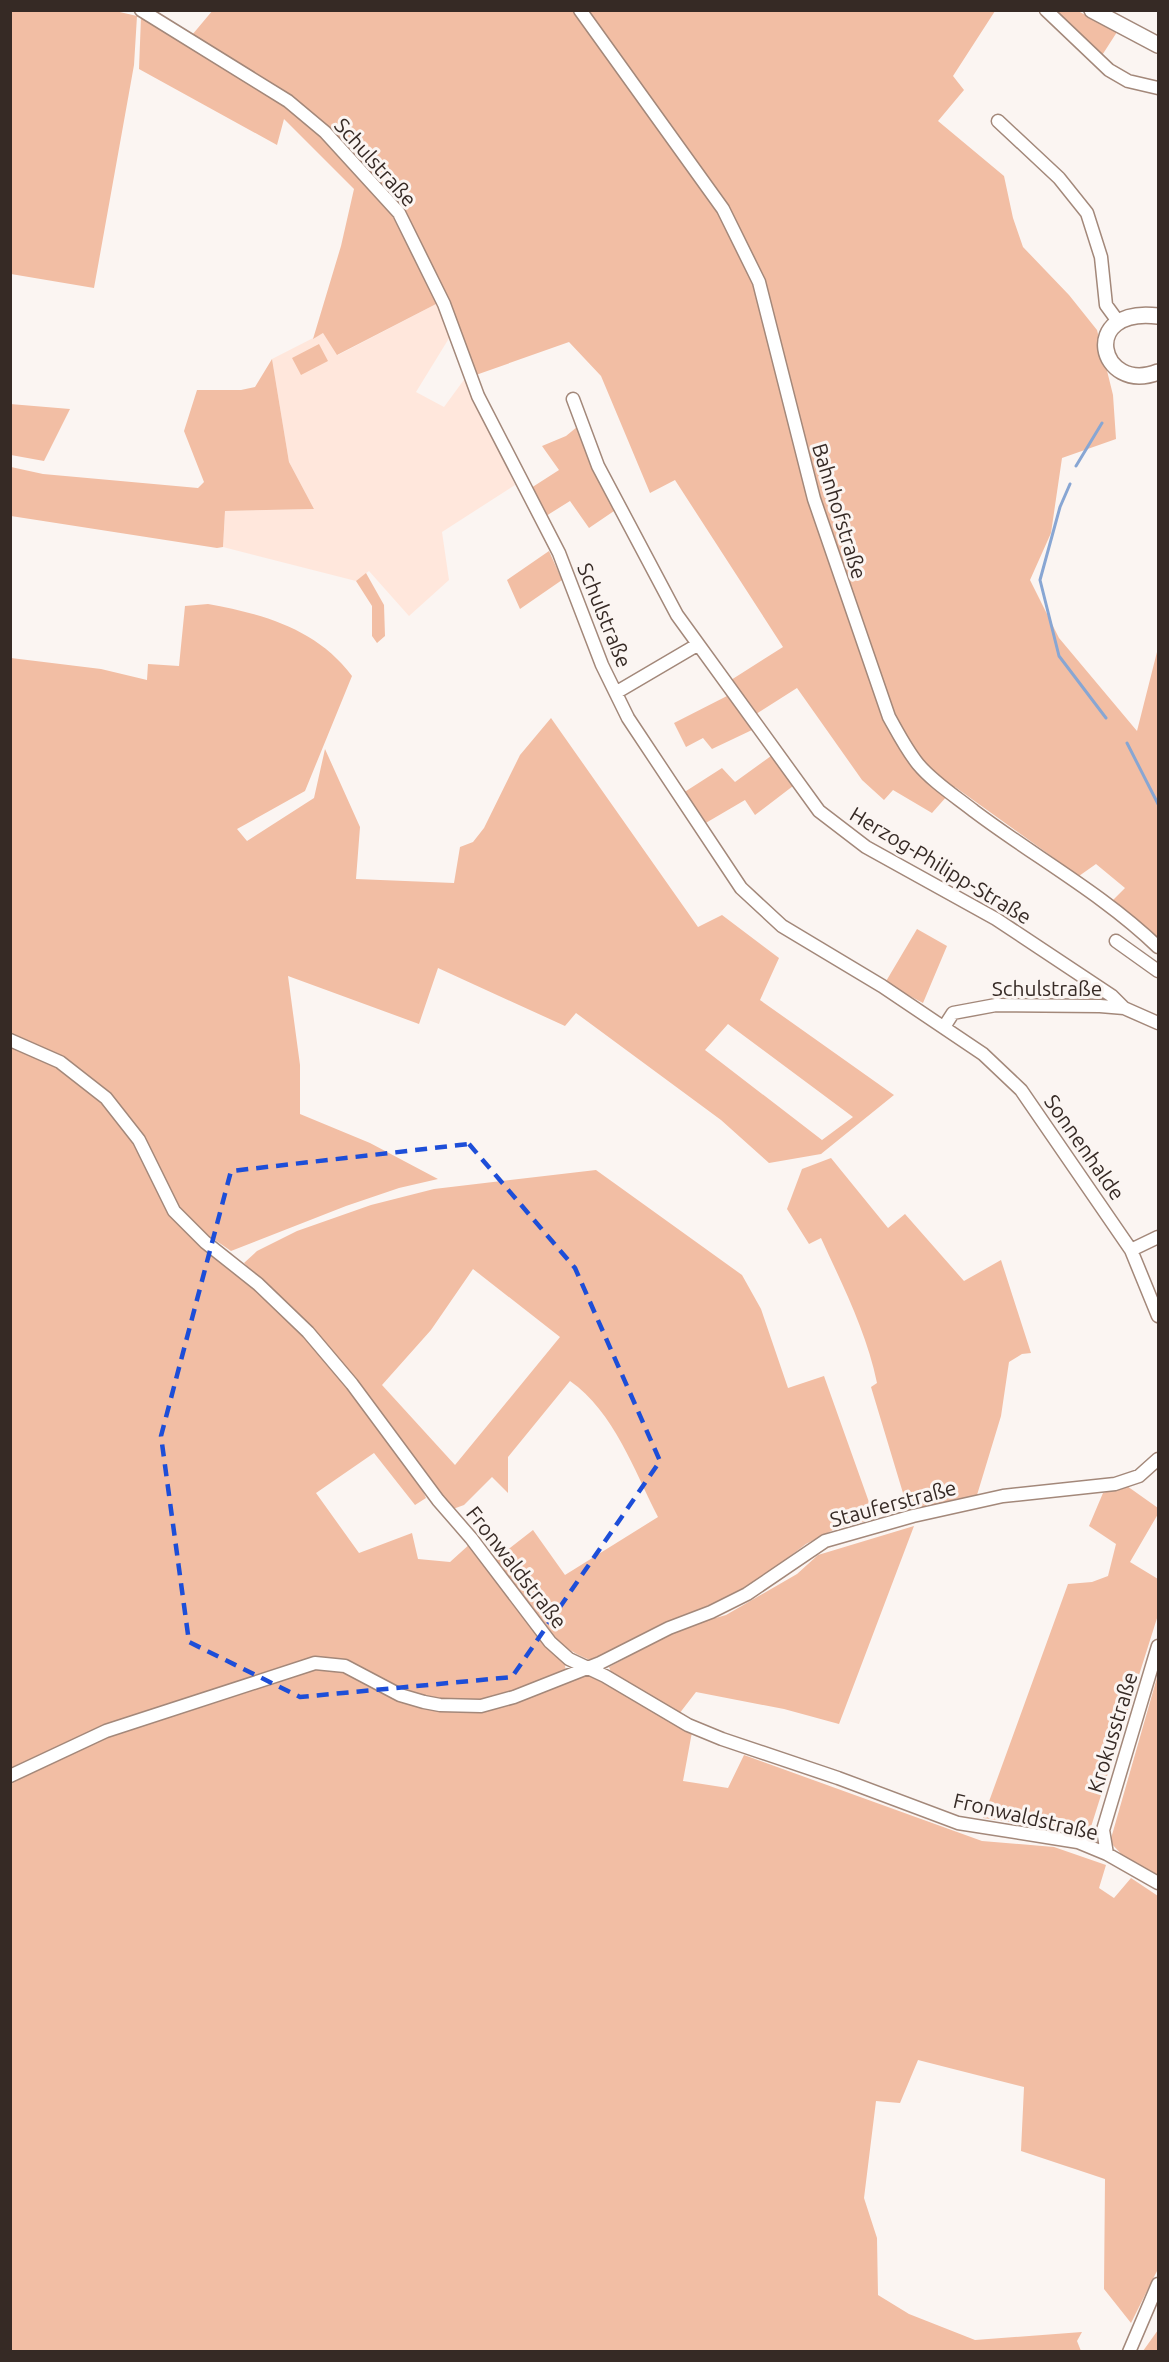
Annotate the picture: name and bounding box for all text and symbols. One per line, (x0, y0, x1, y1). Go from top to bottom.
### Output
street label: Schulstraße (330, 113, 422, 211)
street label: Bahnhofstraße (808, 440, 872, 582)
street label: Schulstraße (573, 559, 637, 671)
street label: Herzog-Philipp-Straße (846, 801, 1036, 929)
street label: Schulstraße (992, 976, 1102, 1000)
street label: Sonnenhalde (1040, 1090, 1130, 1204)
street label: Stauferstraße (827, 1475, 959, 1531)
street label: Fronwaldstraße (462, 1501, 572, 1633)
street label: Krokusstraße (1082, 1669, 1142, 1795)
street label: Fronwaldstraße (951, 1788, 1101, 1844)

